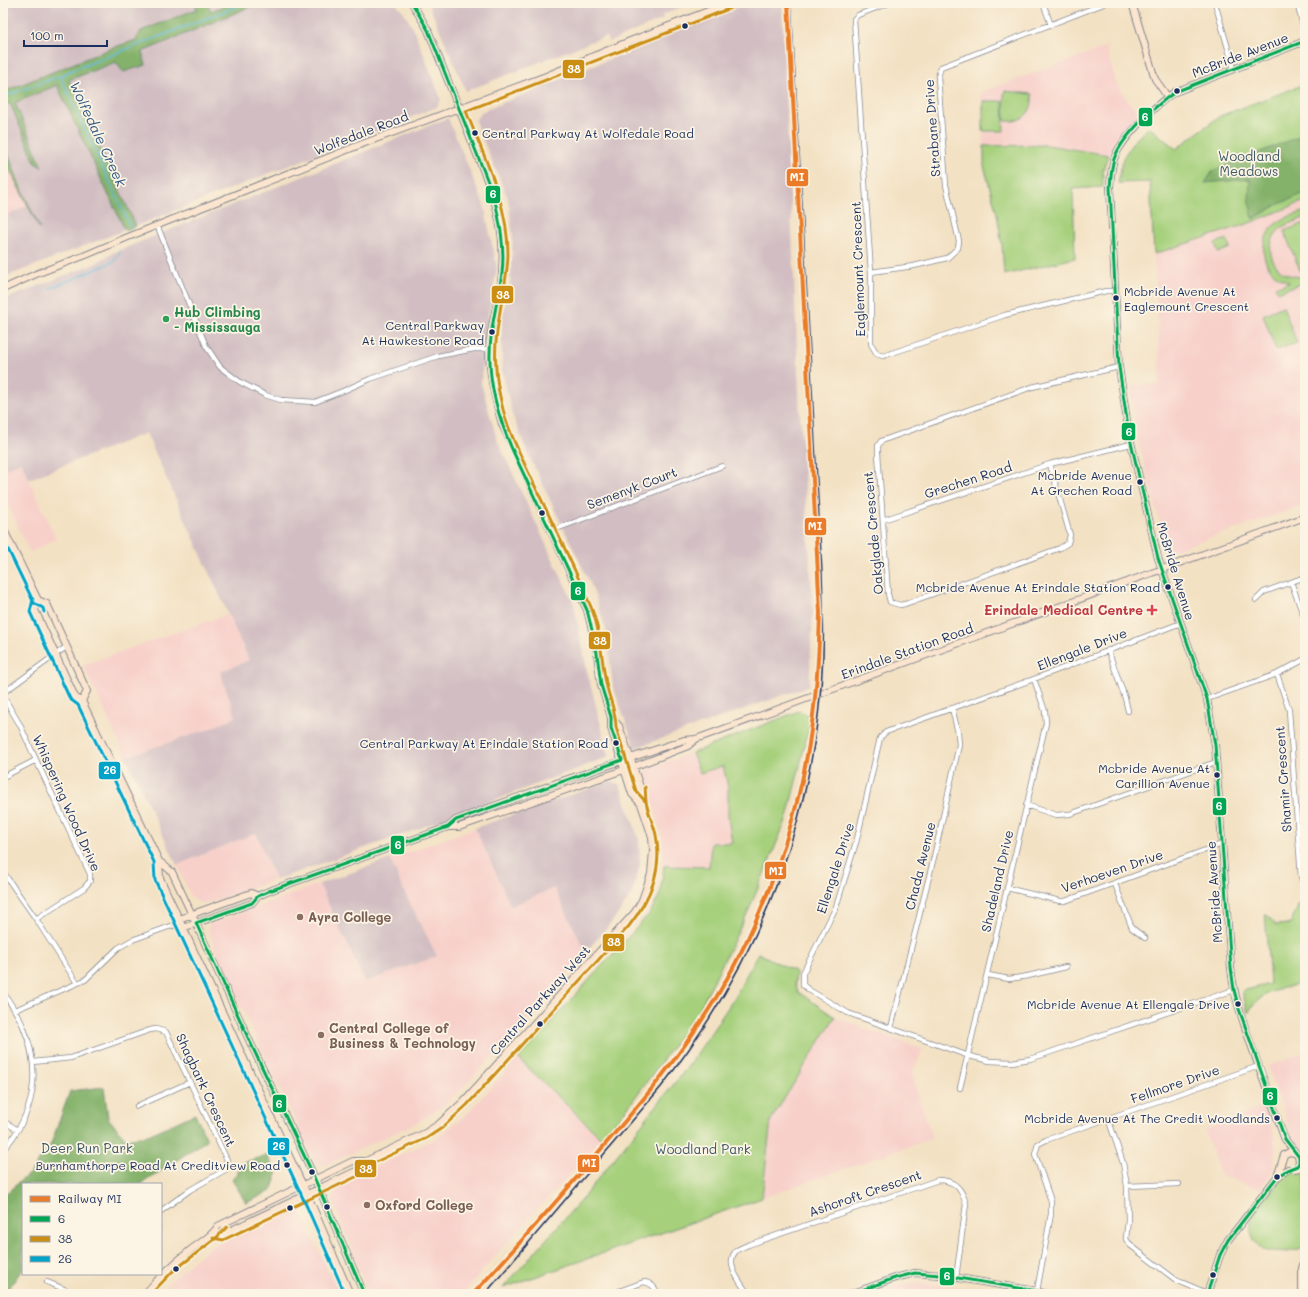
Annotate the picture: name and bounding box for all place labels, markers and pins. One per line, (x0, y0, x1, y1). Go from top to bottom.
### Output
unlabelled marker (680, 21, 690, 31)
unlabelled marker (1172, 86, 1182, 96)
place label: Central Parkway At Wolfedale Road (482, 125, 694, 141)
marker: Central Parkway At Wolfedale Road (470, 128, 480, 138)
place label: Mcbride Avenue At Eaglemount Crescent (1124, 283, 1249, 314)
marker: Mcbride Avenue At Eaglemount Crescent (1111, 293, 1121, 303)
place label: Hub Climbing - Mississauga (174, 303, 261, 335)
marker: Hub Climbing - Mississauga (161, 314, 171, 324)
place label: Central Parkway At Hawkestone Road (361, 317, 484, 348)
marker: Central Parkway At Hawkestone Road (487, 327, 497, 337)
place label: Mcbride Avenue At Grechen Road (1031, 467, 1132, 498)
marker: Mcbride Avenue At Grechen Road (1135, 477, 1145, 487)
unlabelled marker (537, 508, 547, 518)
place label: Mcbride Avenue At Erindale Station Road (916, 579, 1160, 595)
marker: Mcbride Avenue At Erindale Station Road (1163, 582, 1173, 592)
place label: Erindale Medical Centre (984, 601, 1143, 618)
marker: Erindale Medical Centre (1146, 604, 1158, 616)
place label: Central Parkway At Erindale Station Road (360, 735, 608, 751)
marker: Central Parkway At Erindale Station Road (611, 738, 621, 748)
place label: Mcbride Avenue At Carillion Avenue (1098, 760, 1210, 791)
marker: Mcbride Avenue At Carillion Avenue (1212, 770, 1222, 780)
place label: Ayra College (308, 908, 392, 926)
marker: Ayra College (295, 912, 305, 922)
place label: Mcbride Avenue At Ellengale Drive (1027, 996, 1230, 1012)
marker: Mcbride Avenue At Ellengale Drive (1233, 999, 1243, 1009)
place label: Central College of Business & Technology (329, 1019, 476, 1052)
unlabelled marker (535, 1019, 545, 1029)
marker: Central College of Business & Technology (316, 1030, 326, 1040)
place label: Mcbride Avenue At The Credit Woodlands (1024, 1110, 1270, 1126)
marker: Mcbride Avenue At The Credit Woodlands (1272, 1113, 1282, 1123)
place label: Burnhamthorpe Road At Creditview Road (35, 1157, 280, 1173)
marker: Burnhamthorpe Road At Creditview Road (282, 1160, 292, 1170)
unlabelled marker (307, 1167, 317, 1177)
unlabelled marker (1272, 1172, 1282, 1182)
place label: Oxford College (375, 1196, 474, 1213)
marker: Oxford College (362, 1200, 372, 1210)
unlabelled marker (322, 1202, 332, 1212)
unlabelled marker (285, 1203, 295, 1213)
unlabelled marker (171, 1264, 181, 1274)
unlabelled marker (1208, 1270, 1218, 1280)

